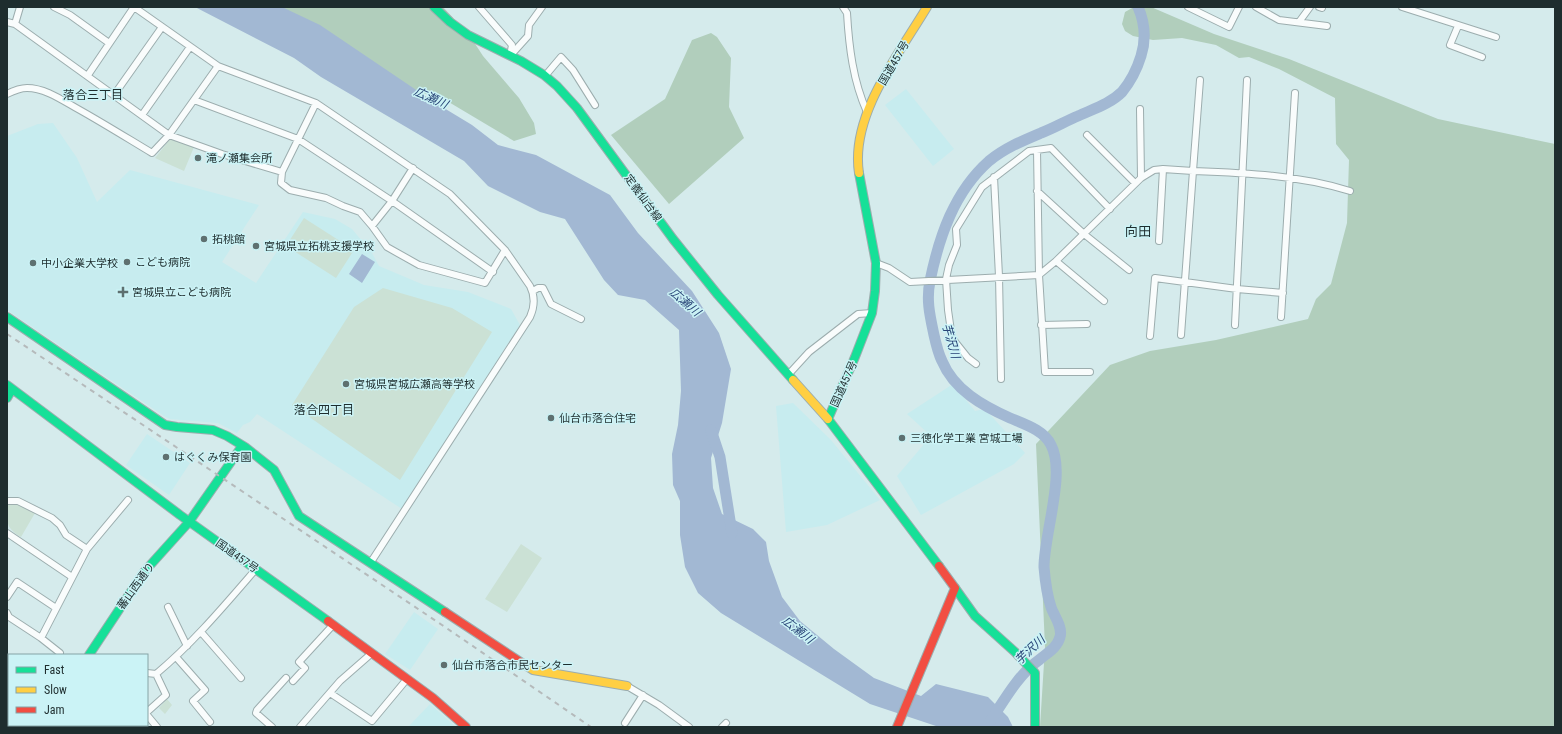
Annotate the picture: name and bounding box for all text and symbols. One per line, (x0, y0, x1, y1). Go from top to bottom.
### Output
street label: 国道457号 (876, 38, 912, 88)
water label: 広瀬川 (412, 84, 452, 113)
district label: 落合三丁目 (63, 88, 123, 102)
place label: 滝ノ瀬集会所 (206, 152, 273, 165)
marker: 滝ノ瀬集会所 (193, 153, 203, 163)
street label: 定義仙台線 (622, 172, 664, 224)
district label: 向田 (1125, 224, 1151, 239)
place label: 拓桃館 (212, 233, 245, 246)
marker: 拓桃館 (199, 234, 209, 244)
place label: 宮城県立拓桃支援学校 (264, 240, 374, 253)
marker: 宮城県立拓桃支援学校 (251, 241, 261, 251)
place label: こども病院 (135, 256, 190, 269)
place label: 中小企業大学校 (41, 257, 118, 270)
marker: こども病院 (122, 257, 132, 267)
marker: 中小企業大学校 (28, 258, 38, 268)
water label: 広瀬川 (667, 285, 705, 320)
marker: 宮城県立こども病院 (117, 286, 129, 298)
place label: 宮城県立こども病院 (132, 286, 231, 299)
water label: 芋沢川 (939, 322, 963, 362)
street label: 国道457号 (828, 359, 860, 409)
place label: 宮城県宮城広瀬高等学校 (354, 378, 475, 391)
marker: 宮城県宮城広瀬高等学校 (341, 379, 351, 389)
district label: 落合四丁目 (294, 403, 354, 417)
place label: 仙台市落合住宅 (559, 412, 636, 425)
marker: 仙台市落合住宅 (546, 413, 556, 423)
place label: 三徳化学工業 宮城工場 (910, 432, 1023, 445)
marker: 三徳化学工業 宮城工場 (897, 433, 907, 443)
place label: はぐくみ保育園 (174, 451, 251, 464)
marker: はぐくみ保育園 (161, 452, 171, 462)
street label: 国道457号 (213, 537, 261, 575)
street label: 蕃山西通り (115, 560, 157, 612)
water label: 広瀬川 (780, 613, 818, 648)
water label: 芋沢川 (1012, 631, 1049, 667)
legend (8, 654, 148, 726)
place label: 仙台市落合市民センター (452, 659, 573, 672)
marker: 仙台市落合市民センター (439, 660, 449, 670)
text: Fast (44, 663, 65, 677)
text: Slow (44, 683, 67, 697)
text: Jam (44, 703, 65, 717)

